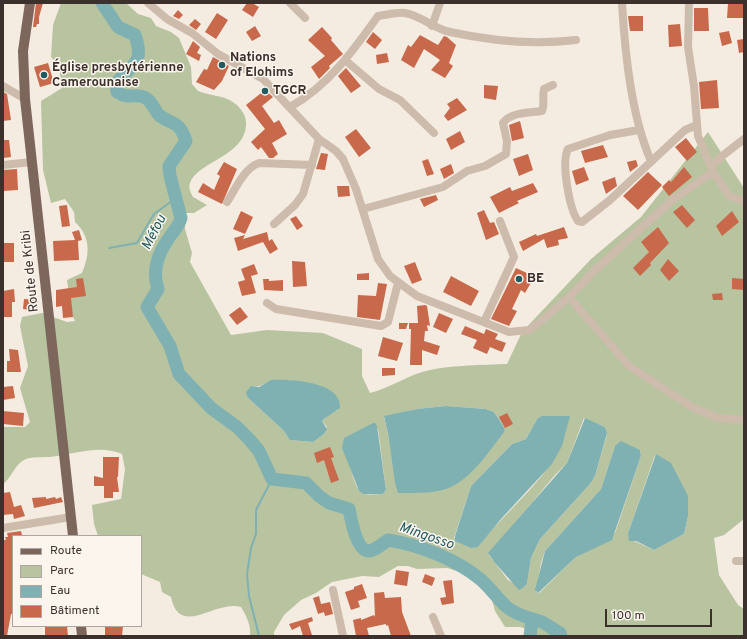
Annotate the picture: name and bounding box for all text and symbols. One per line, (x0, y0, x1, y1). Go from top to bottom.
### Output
place label: Nations of Elohims (230, 50, 294, 81)
place label: Église presbytérienne Camerounaise (52, 60, 184, 91)
marker: Nations of Elohims (217, 60, 227, 70)
marker: Église presbytérienne Camerounaise (39, 70, 49, 80)
place label: TGCR (273, 83, 307, 99)
marker: TGCR (260, 86, 270, 96)
water label: Méfou (139, 213, 171, 253)
street label: Route de Kribi (19, 229, 43, 313)
place label: BE (527, 271, 544, 287)
marker: BE (514, 274, 524, 284)
water label: Mingosso (396, 520, 456, 554)
legend (12, 535, 142, 627)
text: Route (50, 543, 82, 559)
text: Parc (50, 563, 74, 579)
text: Eau (50, 583, 70, 599)
scale bar (607, 601, 714, 627)
text: Bâtiment (50, 603, 100, 619)
text: 100 m (612, 608, 645, 624)

